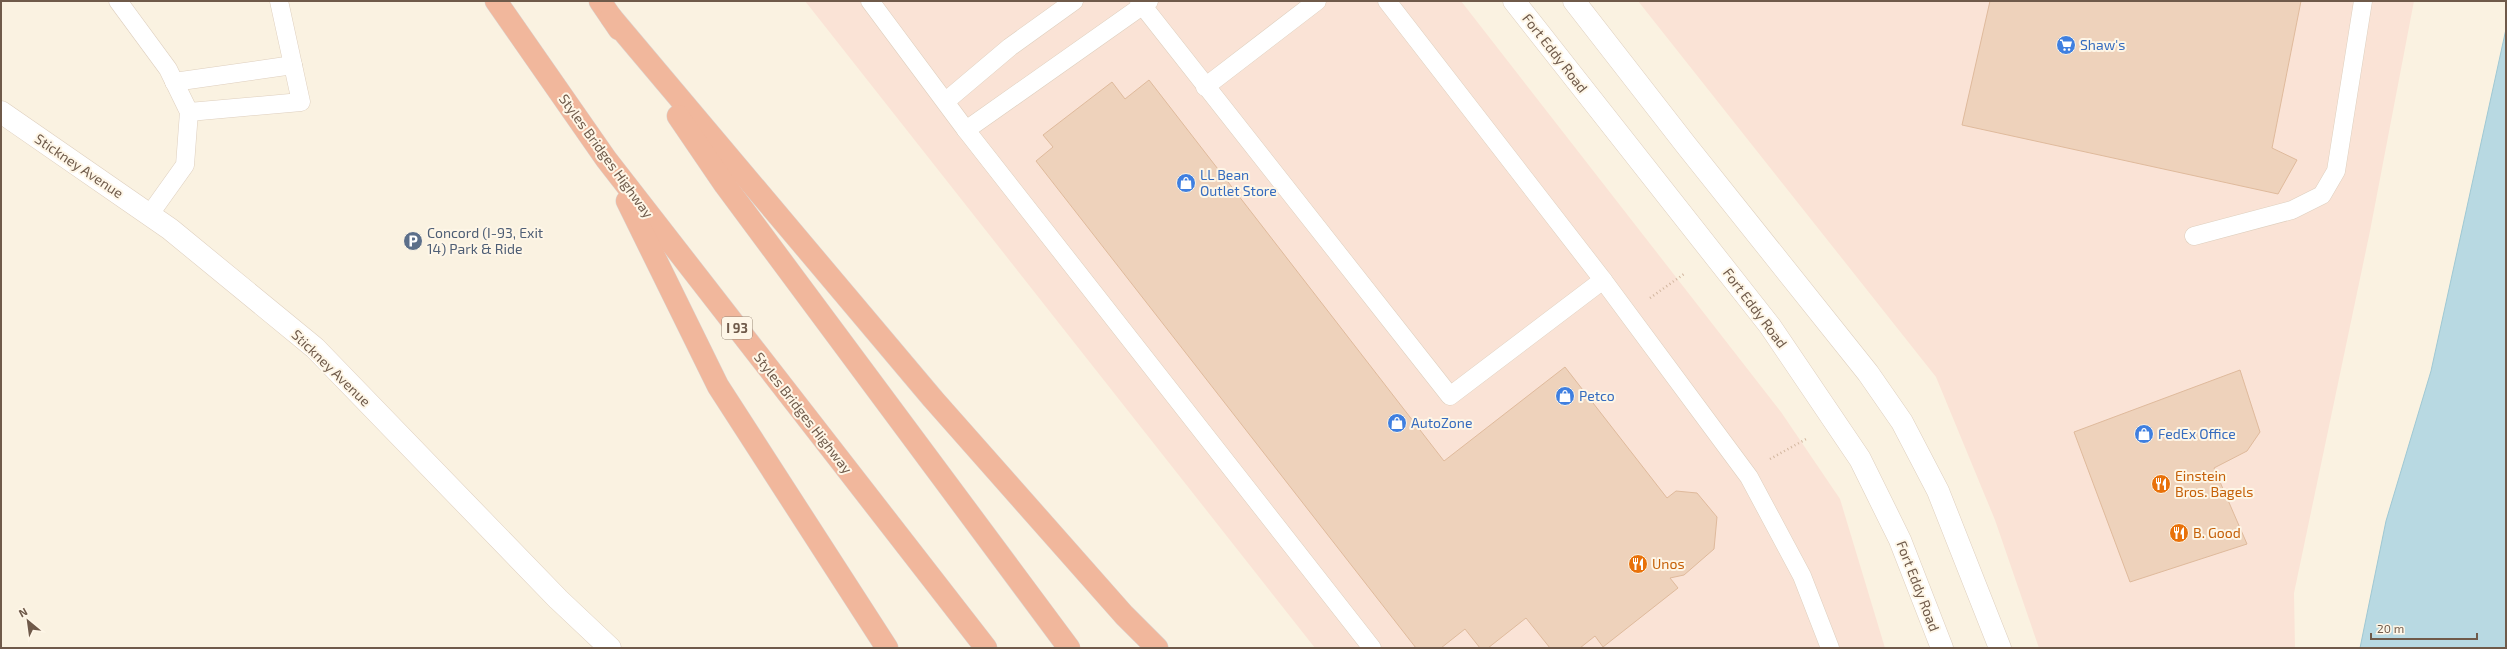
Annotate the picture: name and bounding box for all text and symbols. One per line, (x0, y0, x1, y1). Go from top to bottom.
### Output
street label: Fort Eddy Road (1519, 10, 1592, 96)
supermarket icon: Shaw's (2055, 34, 2077, 56)
place label: Shaw's (2080, 36, 2125, 53)
street label: Styles Bridges Highway (556, 90, 657, 221)
street label: Stickney Avenue (32, 130, 127, 201)
place label: LL Bean Outlet Store (1200, 166, 1277, 199)
shop icon: LL Bean Outlet Store (1175, 172, 1197, 194)
place label: Concord (I-93, Exit 14) Park & Ride (427, 224, 543, 257)
parking icon: Concord (I-93, Exit 14) Park & Ride (402, 230, 424, 252)
street label: Fort Eddy Road (1720, 264, 1791, 351)
road number: I 93 (722, 317, 752, 339)
street label: Stickney Avenue (288, 326, 374, 410)
street label: Styles Bridges Highway (751, 349, 856, 477)
shop icon: Petco (1554, 385, 1576, 407)
place label: Petco (1579, 387, 1615, 404)
shop icon: AutoZone (1386, 412, 1408, 434)
place label: AutoZone (1411, 414, 1472, 431)
shop icon: FedEx Office (2133, 423, 2155, 445)
place label: FedEx Office (2158, 425, 2236, 442)
place label: Einstein Bros. Bagels (2175, 467, 2253, 500)
restaurant icon: Einstein Bros. Bagels (2150, 473, 2172, 495)
restaurant icon: B. Good (2168, 522, 2190, 544)
place label: B. Good (2193, 524, 2241, 541)
street label: Fort Eddy Road (1893, 538, 1944, 634)
restaurant icon: Unos (1627, 553, 1649, 575)
place label: Unos (1652, 555, 1685, 572)
north arrow (8, 601, 48, 641)
text: N (16, 604, 30, 619)
scale bar (2371, 615, 2477, 641)
text: 20 m (2377, 621, 2404, 635)

